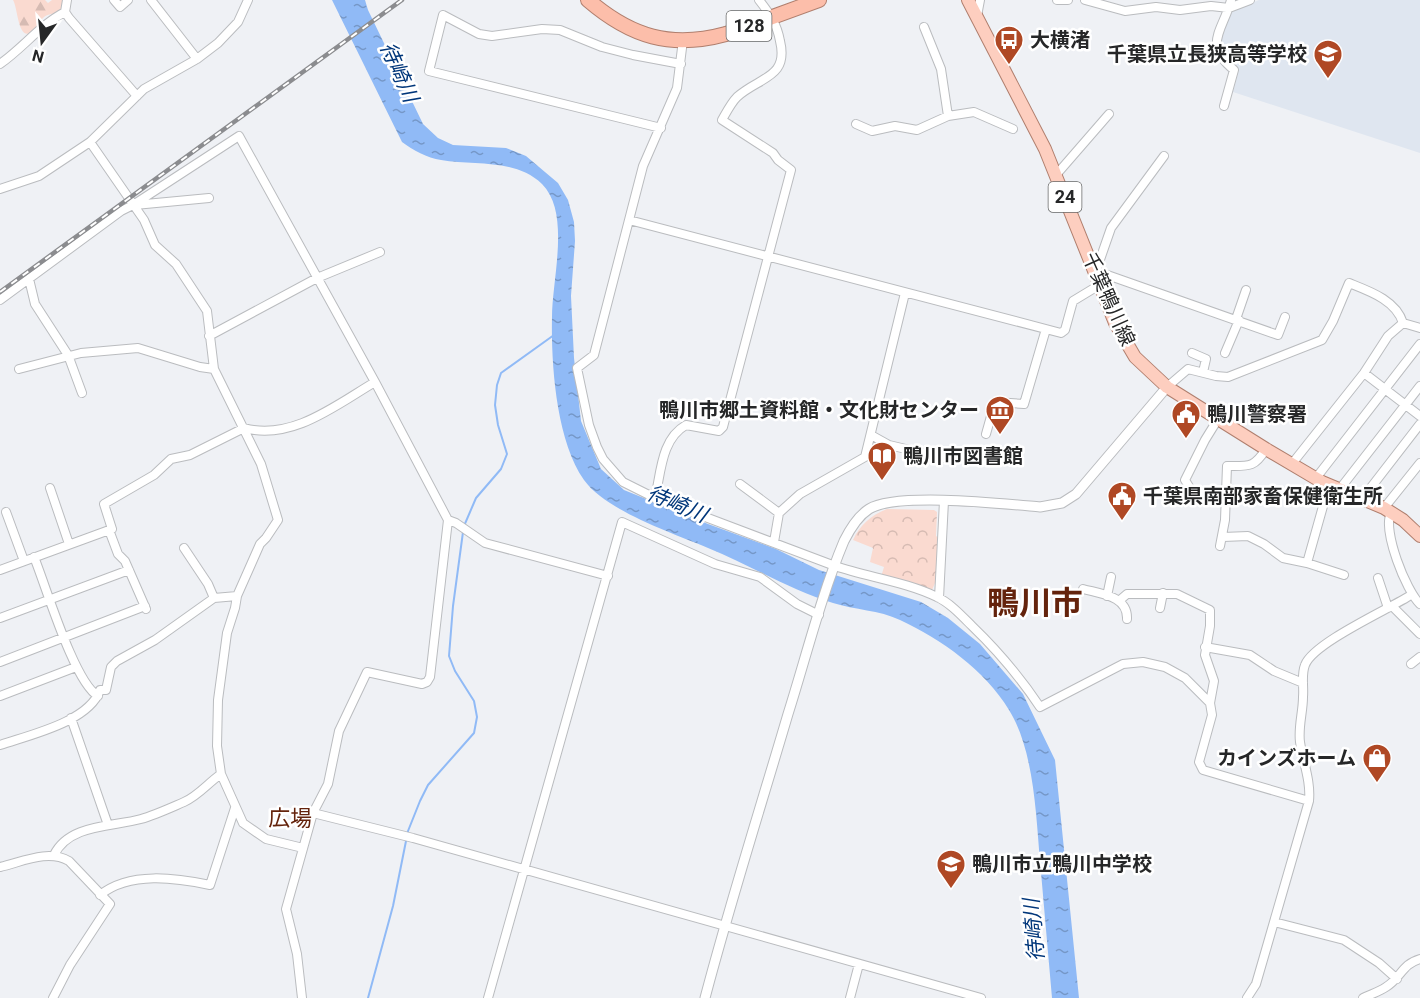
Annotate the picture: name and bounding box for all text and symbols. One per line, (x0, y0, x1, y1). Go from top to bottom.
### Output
road number: 128 (726, 11, 771, 41)
north arrow (12, 12, 72, 72)
bus stop icon: 大横渚 (993, 24, 1025, 66)
place label: 大横渚 (1030, 28, 1090, 52)
water label: 待崎川 (375, 38, 424, 107)
school or university icon: 千葉県立長狭高等学校 (1312, 38, 1344, 80)
place label: 千葉県立長狭高等学校 (1107, 42, 1307, 66)
text: N (30, 45, 46, 67)
road number: 24 (1048, 182, 1082, 212)
street label: 千葉鴨川線 (1078, 248, 1140, 350)
museum icon: 鴨川市郷土資料館・文化財センター (984, 394, 1016, 436)
place label: 鴨川市郷土資料館・文化財センター (659, 398, 979, 422)
public building icon: 鴨川警察署 (1170, 398, 1202, 440)
place label: 鴨川警察署 (1207, 402, 1307, 426)
library icon: 鴨川市図書館 (866, 440, 898, 482)
place label: 鴨川市図書館 (903, 444, 1023, 468)
public building icon: 千葉県南部家畜保健衛生所 (1106, 480, 1138, 522)
water label: 待崎川 (643, 481, 713, 528)
place label: 千葉県南部家畜保健衛生所 (1143, 484, 1383, 508)
district label: 鴨川市 (987, 584, 1083, 622)
shop icon: カインズホーム (1361, 742, 1393, 784)
place label: カインズホーム (1217, 746, 1356, 770)
district label: 広場 (268, 806, 312, 831)
school or university icon: 鴨川市立鴨川中学校 (935, 848, 967, 890)
place label: 鴨川市立鴨川中学校 (972, 852, 1152, 876)
water label: 待崎川 (1019, 896, 1049, 962)

